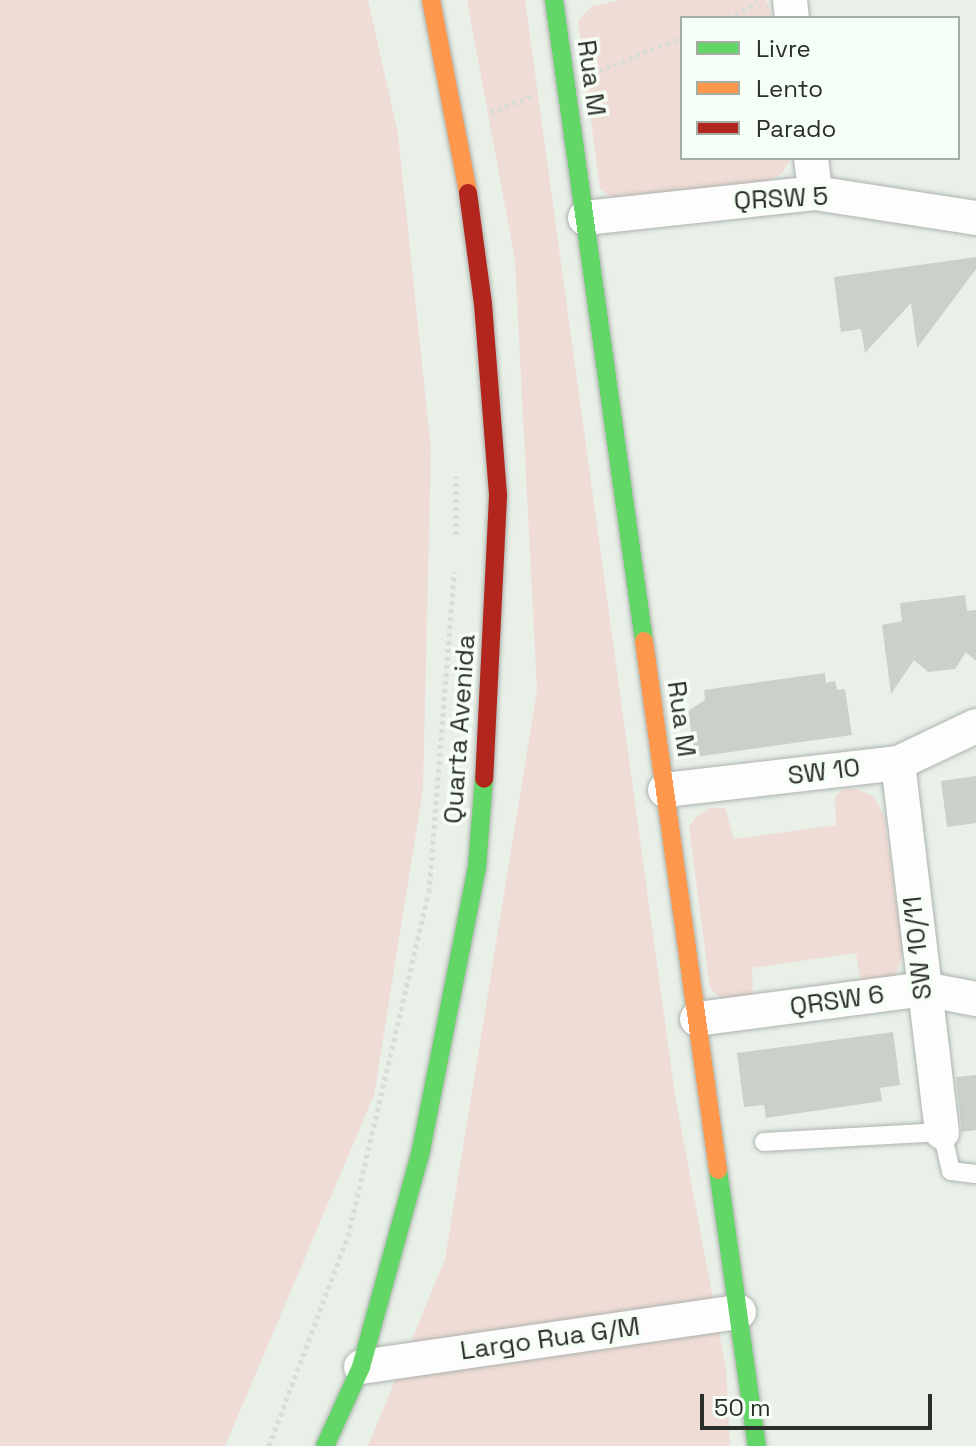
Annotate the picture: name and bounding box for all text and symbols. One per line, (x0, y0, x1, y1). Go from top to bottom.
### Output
legend (680, 16, 960, 160)
text: Livre (756, 33, 811, 64)
street label: Rua M (570, 38, 612, 118)
text: Lento (756, 73, 823, 104)
text: Parado (756, 113, 836, 144)
street label: QRSW 5 (733, 181, 829, 217)
street label: Quarta Avenida (438, 633, 482, 825)
street label: Rua M (660, 679, 702, 759)
street label: SW 10 (786, 752, 862, 792)
street label: SW 10/11 (897, 895, 939, 1001)
street label: QRSW 6 (788, 979, 886, 1023)
street label: Largo Rua G/M (458, 1311, 642, 1367)
scale bar (704, 1378, 936, 1428)
text: 50 m (714, 1392, 771, 1423)

